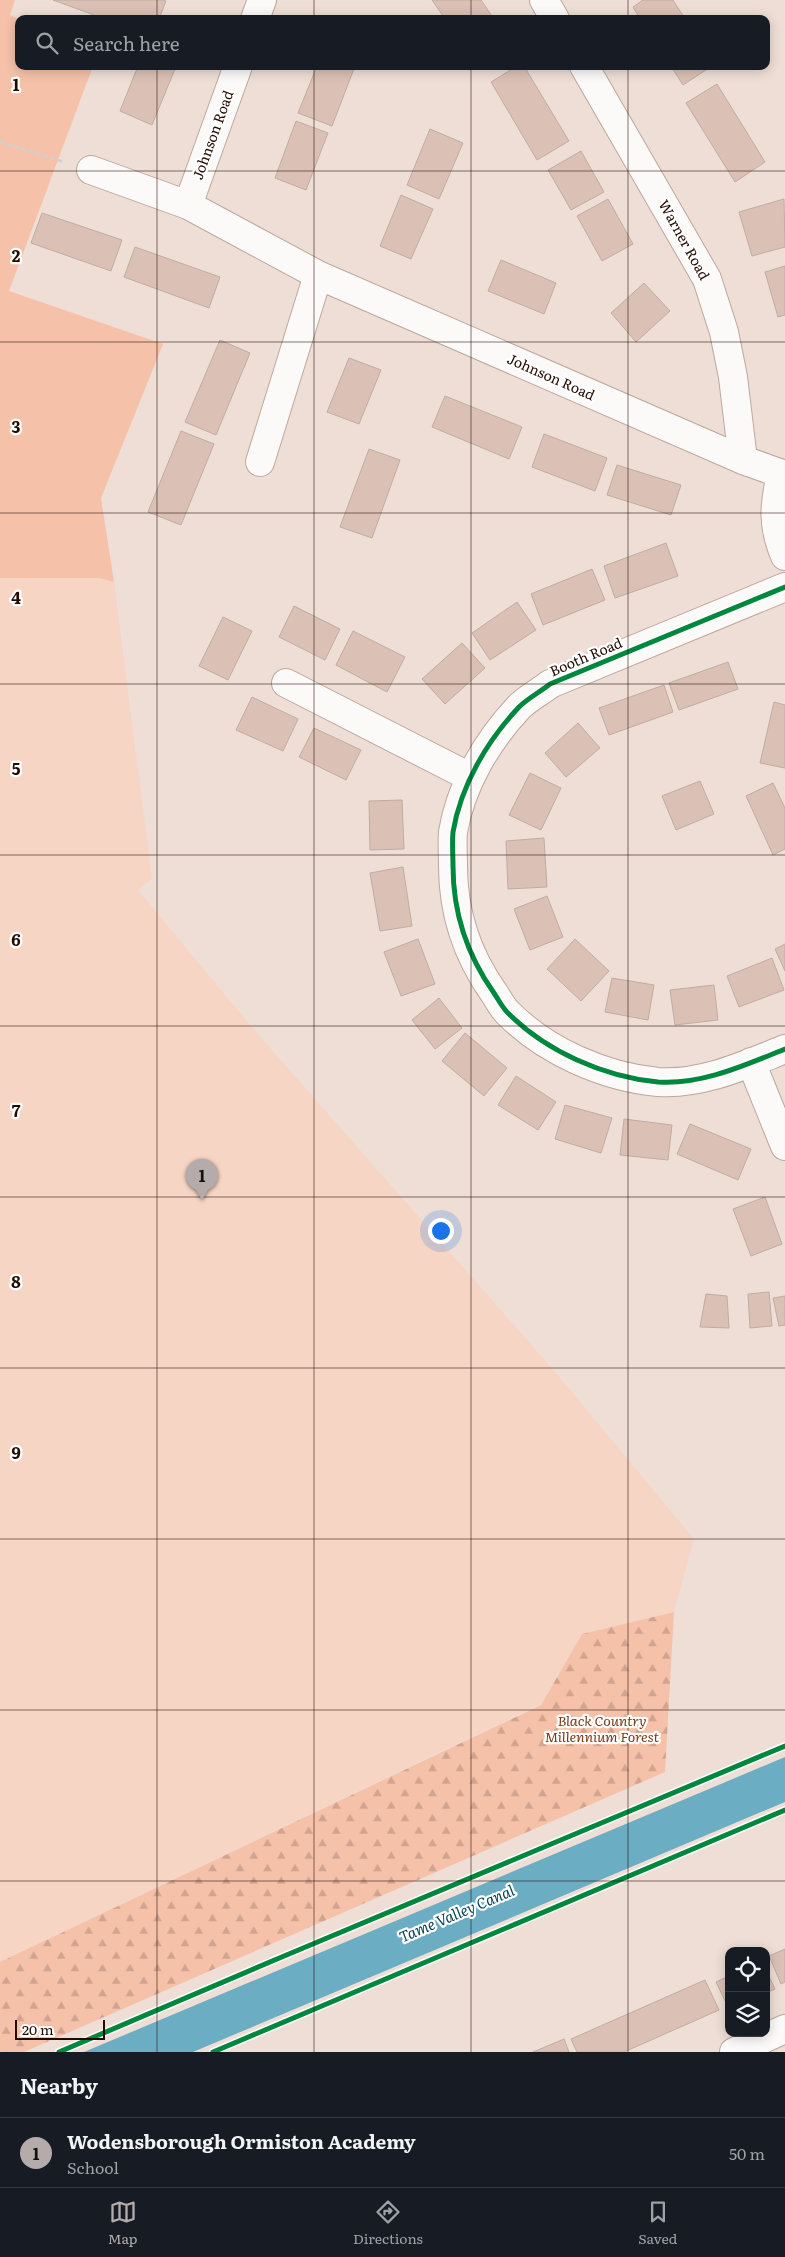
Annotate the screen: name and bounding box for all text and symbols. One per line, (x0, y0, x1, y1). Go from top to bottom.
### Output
search box (15, 15, 770, 70)
icon: search (33, 29, 61, 57)
text: Search here (73, 29, 180, 57)
text: 1 (13, 72, 20, 96)
street label: Johnson Road (187, 87, 238, 182)
street label: Warner Road (655, 196, 715, 284)
text: 2 (12, 243, 21, 267)
street label: Johnson Road (504, 348, 599, 404)
text: 3 (12, 414, 21, 438)
text: 4 (11, 585, 21, 609)
street label: Booth Road (546, 632, 625, 680)
text: 5 (12, 756, 21, 780)
text: 6 (11, 927, 21, 951)
text: 7 (12, 1098, 21, 1122)
pin: 1 (186, 1159, 218, 1200)
your location (428, 1218, 454, 1244)
text: 8 (11, 1269, 21, 1293)
text: 9 (11, 1440, 21, 1464)
park label: Black Country Millennium Forest (545, 1710, 660, 1746)
water label: Tame Valley Canal (395, 1878, 518, 1947)
map controls (725, 1947, 770, 2037)
button: locate (725, 1947, 770, 1992)
button: layers (725, 1992, 770, 2037)
scale bar (15, 2017, 105, 2040)
text: 20 m (22, 2019, 54, 2039)
text: Nearby (20, 2069, 98, 2100)
text: Wodensborough Ormiston Academy (67, 2127, 416, 2155)
text: 1 (33, 2141, 39, 2165)
text: 50 m (729, 2141, 765, 2165)
text: School (67, 2155, 119, 2179)
tab: Map (108, 2198, 138, 2248)
tab: Directions (353, 2198, 423, 2248)
tab: Saved (638, 2198, 677, 2248)

